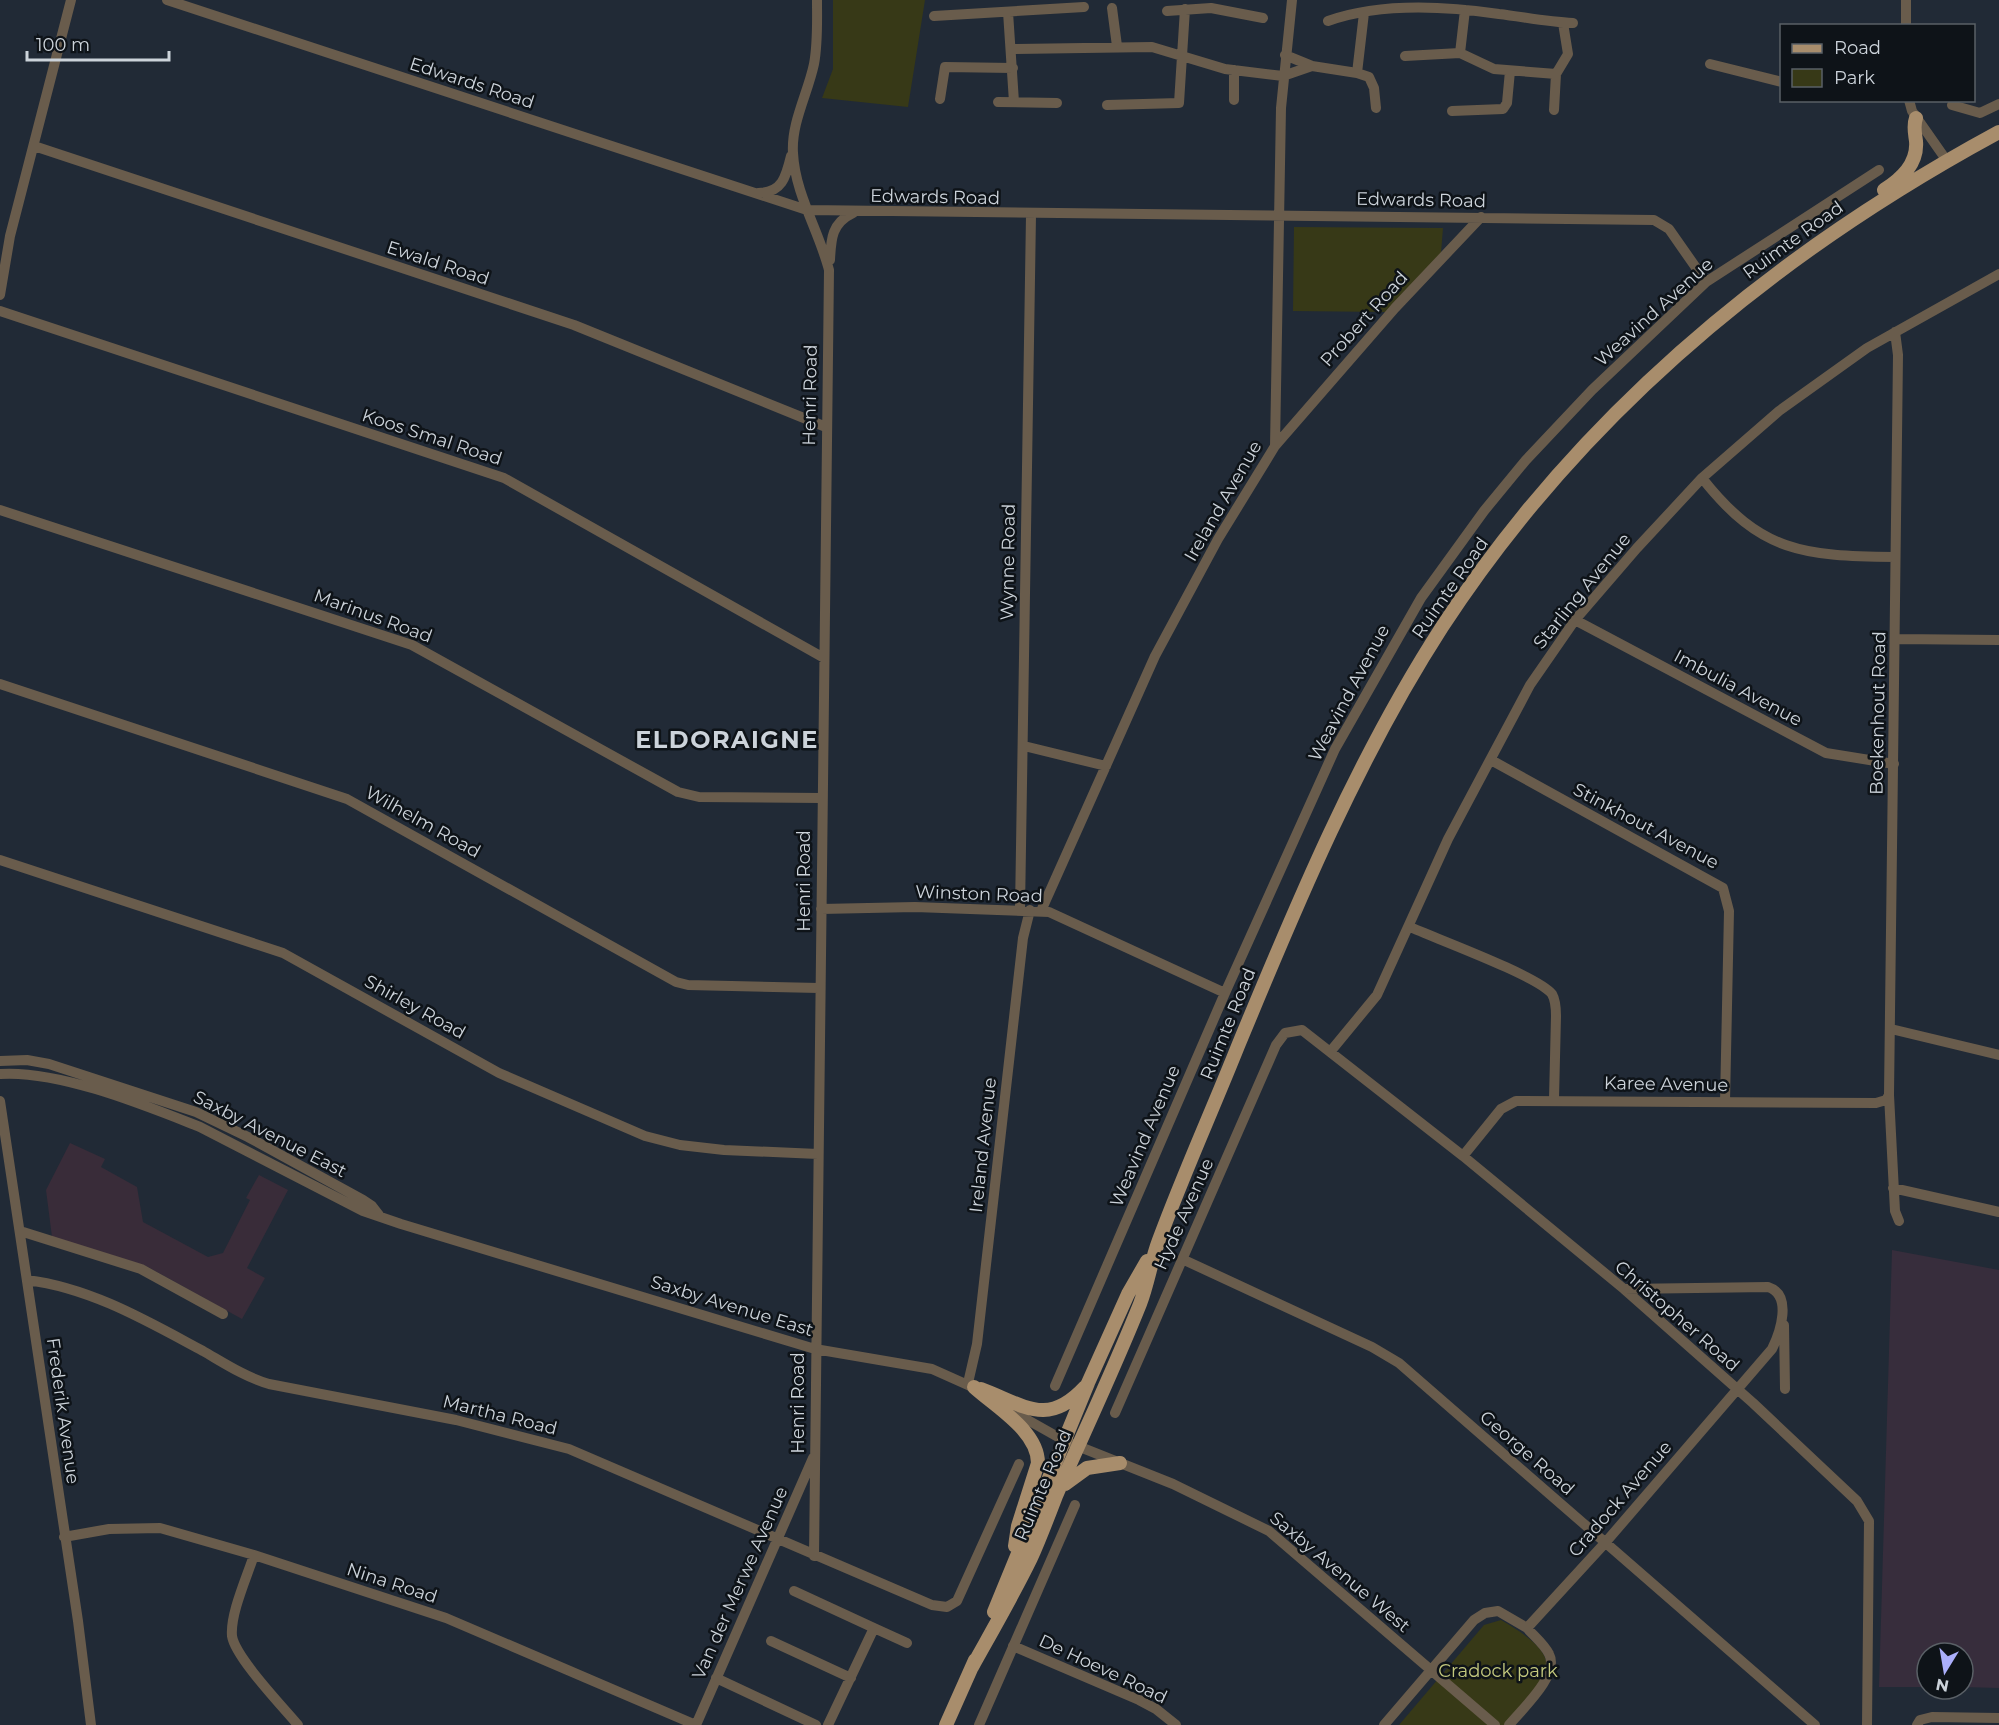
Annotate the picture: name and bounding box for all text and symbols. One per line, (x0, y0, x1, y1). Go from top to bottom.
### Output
scale bar (27, 24, 170, 62)
legend (1780, 24, 1975, 102)
text: 100 m (36, 34, 90, 56)
text: Road (1834, 37, 1881, 59)
street label: Edwards Road (407, 52, 537, 114)
text: Park (1834, 67, 1875, 89)
street label: Edwards Road (870, 185, 1000, 209)
street label: Edwards Road (1356, 188, 1486, 212)
street label: Ruimte Road (1739, 196, 1847, 284)
street label: Ewald Road (384, 236, 492, 290)
street label: Weavind Avenue (1590, 253, 1718, 371)
street label: Probert Road (1316, 267, 1412, 371)
street label: Henri Road (798, 344, 822, 446)
street label: Koos Smal Road (359, 404, 505, 470)
street label: Ireland Avenue (1180, 437, 1267, 565)
street label: Wynne Road (996, 503, 1020, 621)
street label: Starling Avenue (1529, 529, 1635, 653)
street label: Ruimte Road (1407, 533, 1493, 643)
street label: Marinus Road (311, 584, 435, 648)
street label: Weavind Avenue (1304, 621, 1394, 765)
street label: Boekenhout Road (1866, 631, 1890, 795)
street label: Imbulia Avenue (1670, 645, 1806, 731)
district label: ELDORAIGNE (635, 725, 819, 754)
street label: Stinkhout Avenue (1569, 778, 1723, 874)
street label: Wilhelm Road (362, 781, 484, 863)
street label: Henri Road (793, 830, 815, 932)
street label: Winston Road (915, 881, 1043, 907)
street label: Ruimte Road (1196, 965, 1260, 1083)
street label: Shirley Road (361, 970, 469, 1044)
street label: Weavind Avenue (1105, 1062, 1185, 1210)
street label: Karee Avenue (1604, 1072, 1729, 1096)
street label: Ireland Avenue (965, 1076, 1001, 1214)
street label: Saxby Avenue East (190, 1086, 350, 1182)
street label: Hyde Avenue (1150, 1155, 1218, 1273)
street label: Christopher Road (1610, 1256, 1744, 1376)
street label: Saxby Avenue East (648, 1271, 816, 1341)
street label: Frederik Avenue (42, 1336, 84, 1486)
street label: Henri Road (787, 1352, 809, 1454)
street label: Martha Road (440, 1390, 560, 1440)
street label: George Road (1475, 1406, 1579, 1500)
street label: Ruimte Road (1010, 1426, 1076, 1544)
street label: Cradock Avenue (1564, 1436, 1677, 1562)
street label: Van der Merwe Avenue (688, 1483, 793, 1683)
street label: Saxby Avenue West (1265, 1507, 1415, 1637)
street label: Nina Road (344, 1558, 440, 1608)
street label: De Hoeve Road (1035, 1630, 1171, 1708)
north arrow (1915, 1641, 1975, 1701)
park label: Cradock park (1438, 1660, 1558, 1682)
text: N (1934, 1675, 1950, 1696)

